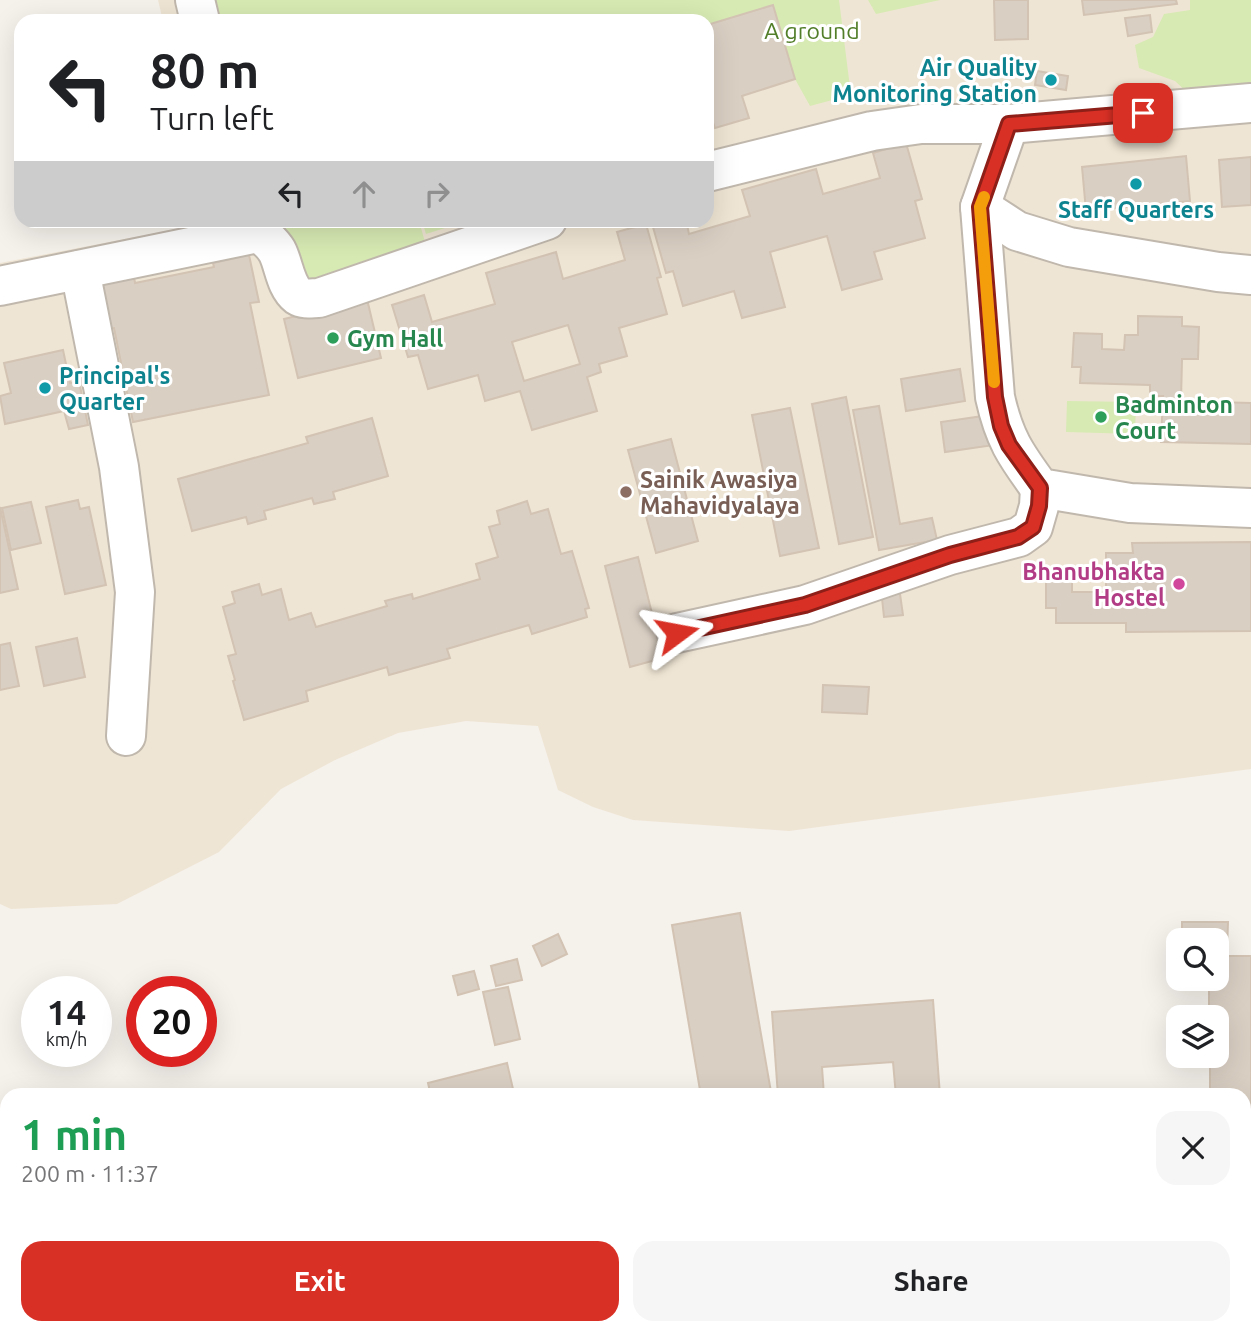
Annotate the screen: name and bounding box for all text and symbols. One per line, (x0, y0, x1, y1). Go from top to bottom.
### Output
park label: A ground (764, 18, 860, 43)
icon: left (35, 42, 126, 133)
text: 80 m (150, 42, 259, 97)
place label: Air Quality Monitoring Station (832, 55, 1037, 106)
marker: Air Quality Monitoring Station (1043, 72, 1059, 88)
pin (1113, 83, 1173, 143)
icon: arrive (1124, 94, 1162, 132)
text: Turn left (150, 100, 274, 136)
icon: left (272, 175, 310, 213)
icon: ahead (345, 175, 383, 213)
icon: right (418, 175, 456, 213)
marker: Staff Quarters (1128, 176, 1144, 192)
place label: Staff Quarters (1058, 197, 1214, 222)
place label: Gym Hall (347, 326, 443, 351)
marker: Gym Hall (325, 330, 341, 346)
place label: Principal's Quarter (59, 363, 170, 414)
marker: Principal's Quarter (37, 380, 53, 396)
place label: Badminton Court (1115, 392, 1233, 443)
marker: Badminton Court (1093, 409, 1109, 425)
place label: Sainik Awasiya Mahavidyalaya (640, 467, 800, 518)
marker: Sainik Awasiya Mahavidyalaya (618, 484, 634, 500)
place label: Bhanubhakta Hostel (1022, 559, 1165, 610)
marker: Bhanubhakta Hostel (1171, 576, 1187, 592)
position arrow (640, 596, 714, 670)
map controls (1166, 928, 1229, 1068)
button: search (1166, 928, 1229, 991)
speed limit sign: 20 (126, 976, 217, 1067)
text: 14 (47, 992, 86, 1032)
button: layers (1166, 1005, 1229, 1068)
text: km/h (46, 1029, 87, 1049)
text: 1 min (21, 1111, 127, 1158)
button: close (1156, 1111, 1230, 1185)
text: 200 m · 11:37 (21, 1161, 159, 1186)
button: Exit (21, 1241, 619, 1321)
button: Share (633, 1241, 1230, 1321)

